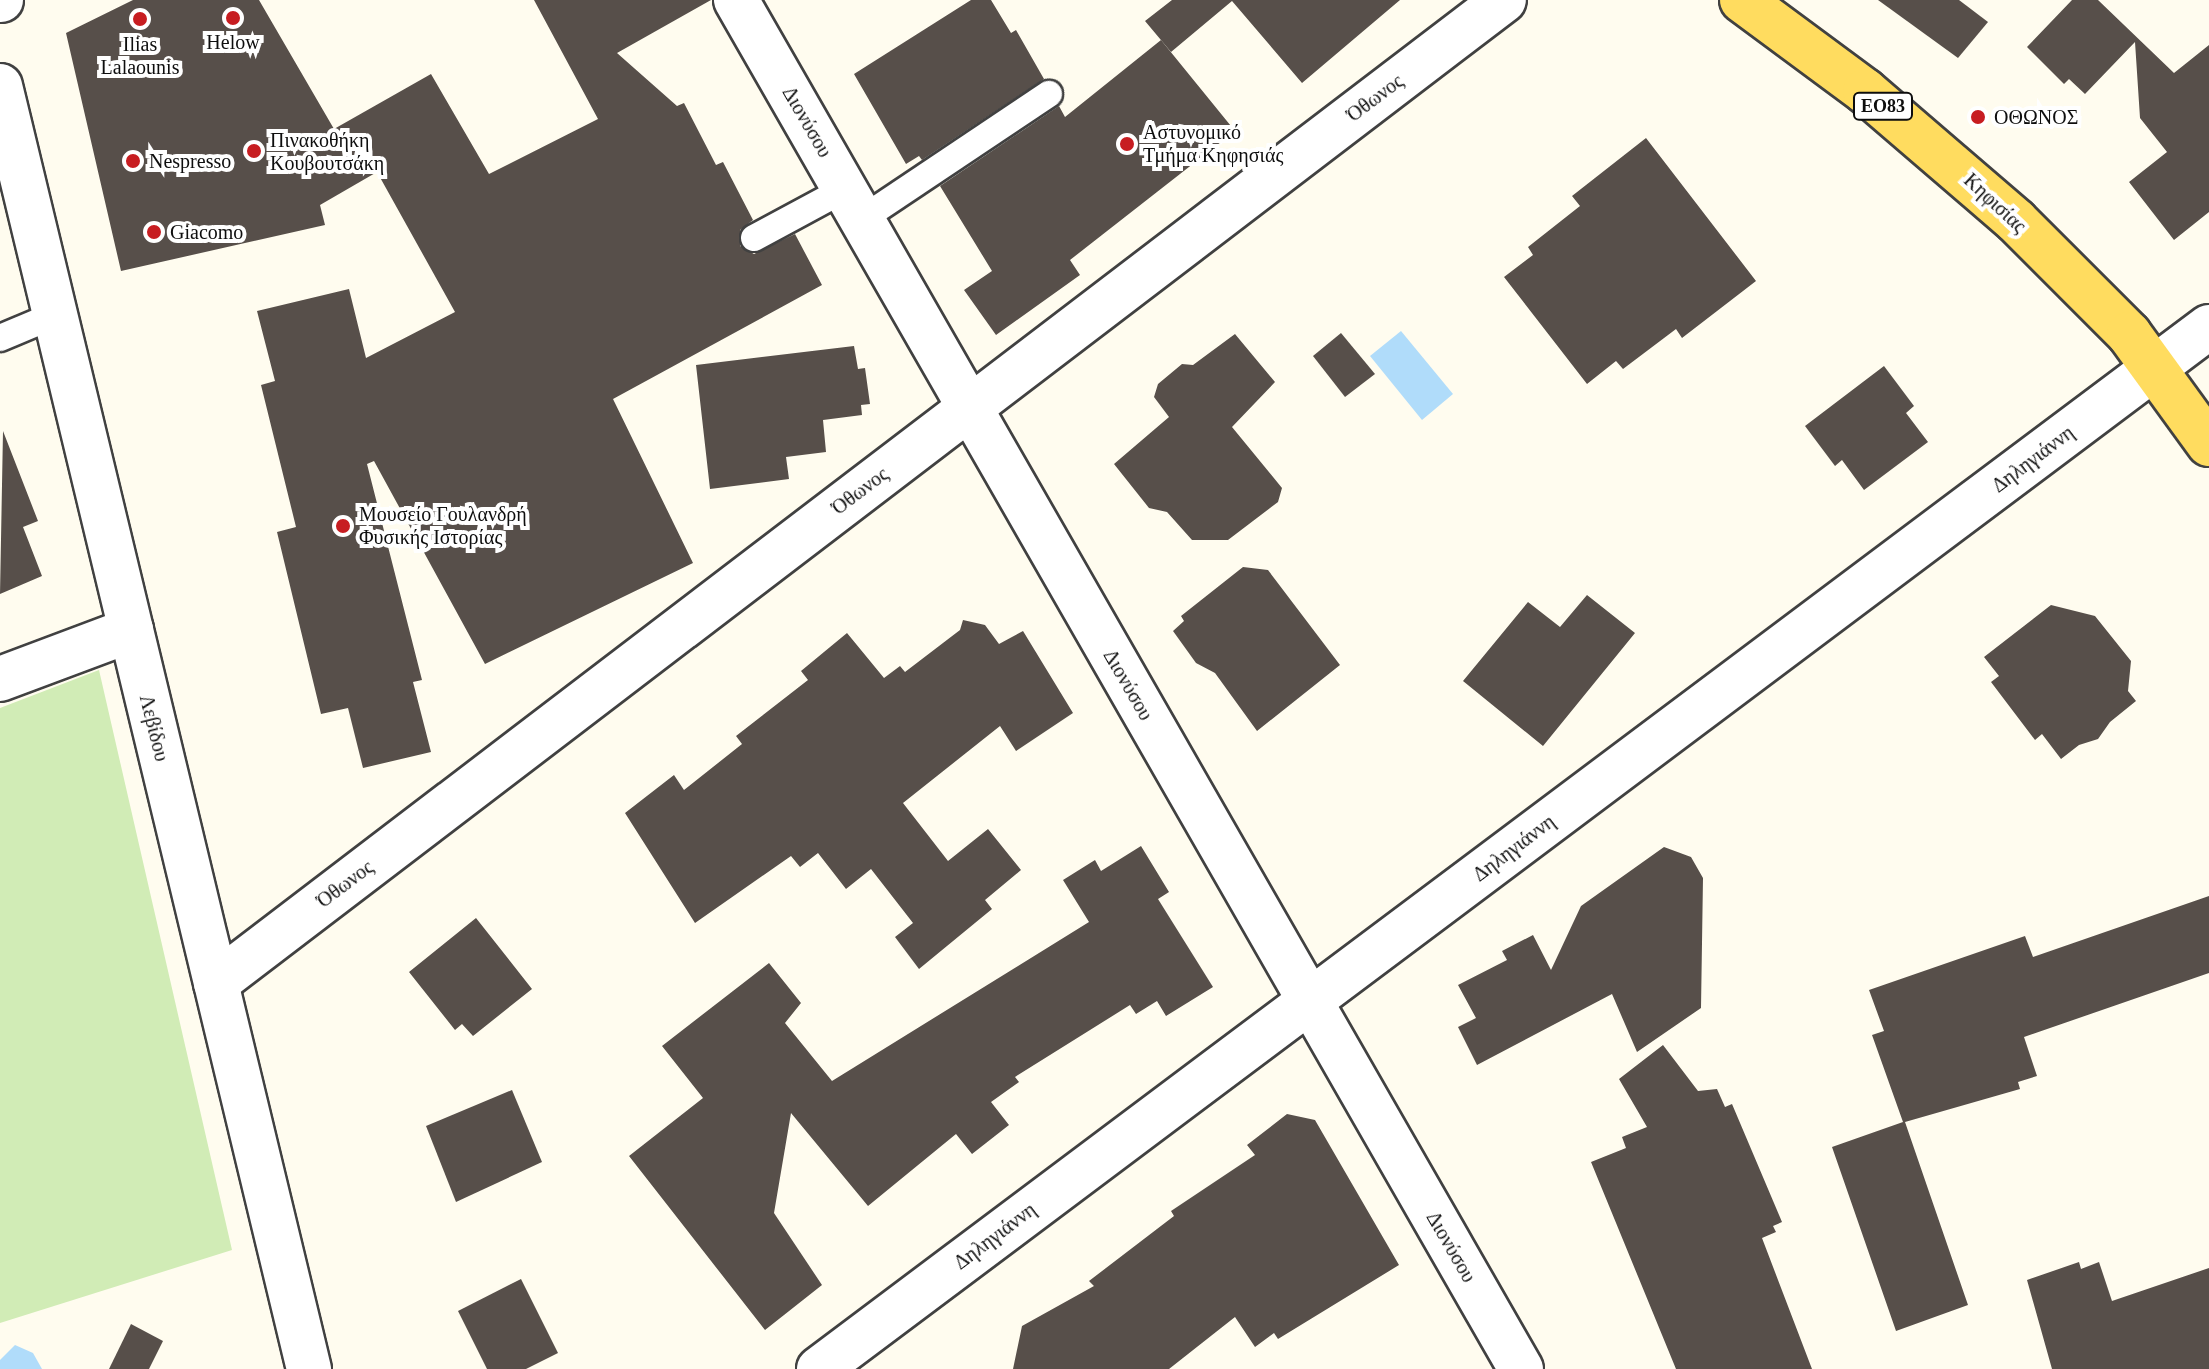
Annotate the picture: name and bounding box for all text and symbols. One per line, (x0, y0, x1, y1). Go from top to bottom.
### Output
marker: Helow (224, 9, 242, 27)
marker: Ilias Lalaounis (131, 10, 149, 28)
place label: Helow (206, 30, 260, 54)
place label: Ilias Lalaounis (101, 32, 179, 79)
street label: Όθωνος (1342, 69, 1408, 127)
street label: Διονύσου (777, 82, 837, 162)
road number: ΕΟ83 (1851, 92, 1915, 120)
place label: ΟΘΩΝΟΣ (1994, 105, 2078, 129)
marker: ΟΘΩΝΟΣ (1969, 108, 1987, 126)
place label: Αστυνομικό Τμήμα Κηφησιάς (1143, 120, 1283, 167)
place label: Πινακοθήκη Κουβουτσάκη (270, 128, 384, 175)
marker: Αστυνομικό Τμήμα Κηφησιάς (1118, 135, 1136, 153)
marker: Πινακοθήκη Κουβουτσάκη (245, 142, 263, 160)
place label: Nespresso (149, 149, 231, 173)
marker: Nespresso (124, 152, 142, 170)
street label: Κηφισίας (1959, 168, 2031, 238)
place label: Giacomo (170, 220, 243, 244)
marker: Giacomo (145, 223, 163, 241)
street label: Δηληγιάννη (1987, 420, 2079, 498)
street label: Όθωνος (827, 462, 893, 520)
place label: Μουσείο Γουλανδρή Φυσικής Ιστορίας (359, 502, 527, 549)
marker: Μουσείο Γουλανδρή Φυσικής Ιστορίας (334, 517, 352, 535)
street label: Διονύσου (1098, 645, 1158, 725)
street label: Λεβίδου (134, 692, 174, 764)
street label: Δηληγιάννη (1468, 809, 1560, 887)
street label: Όθωνος (312, 855, 378, 913)
street label: Δηληγιάννη (949, 1197, 1041, 1275)
street label: Διονύσου (1421, 1207, 1481, 1287)

